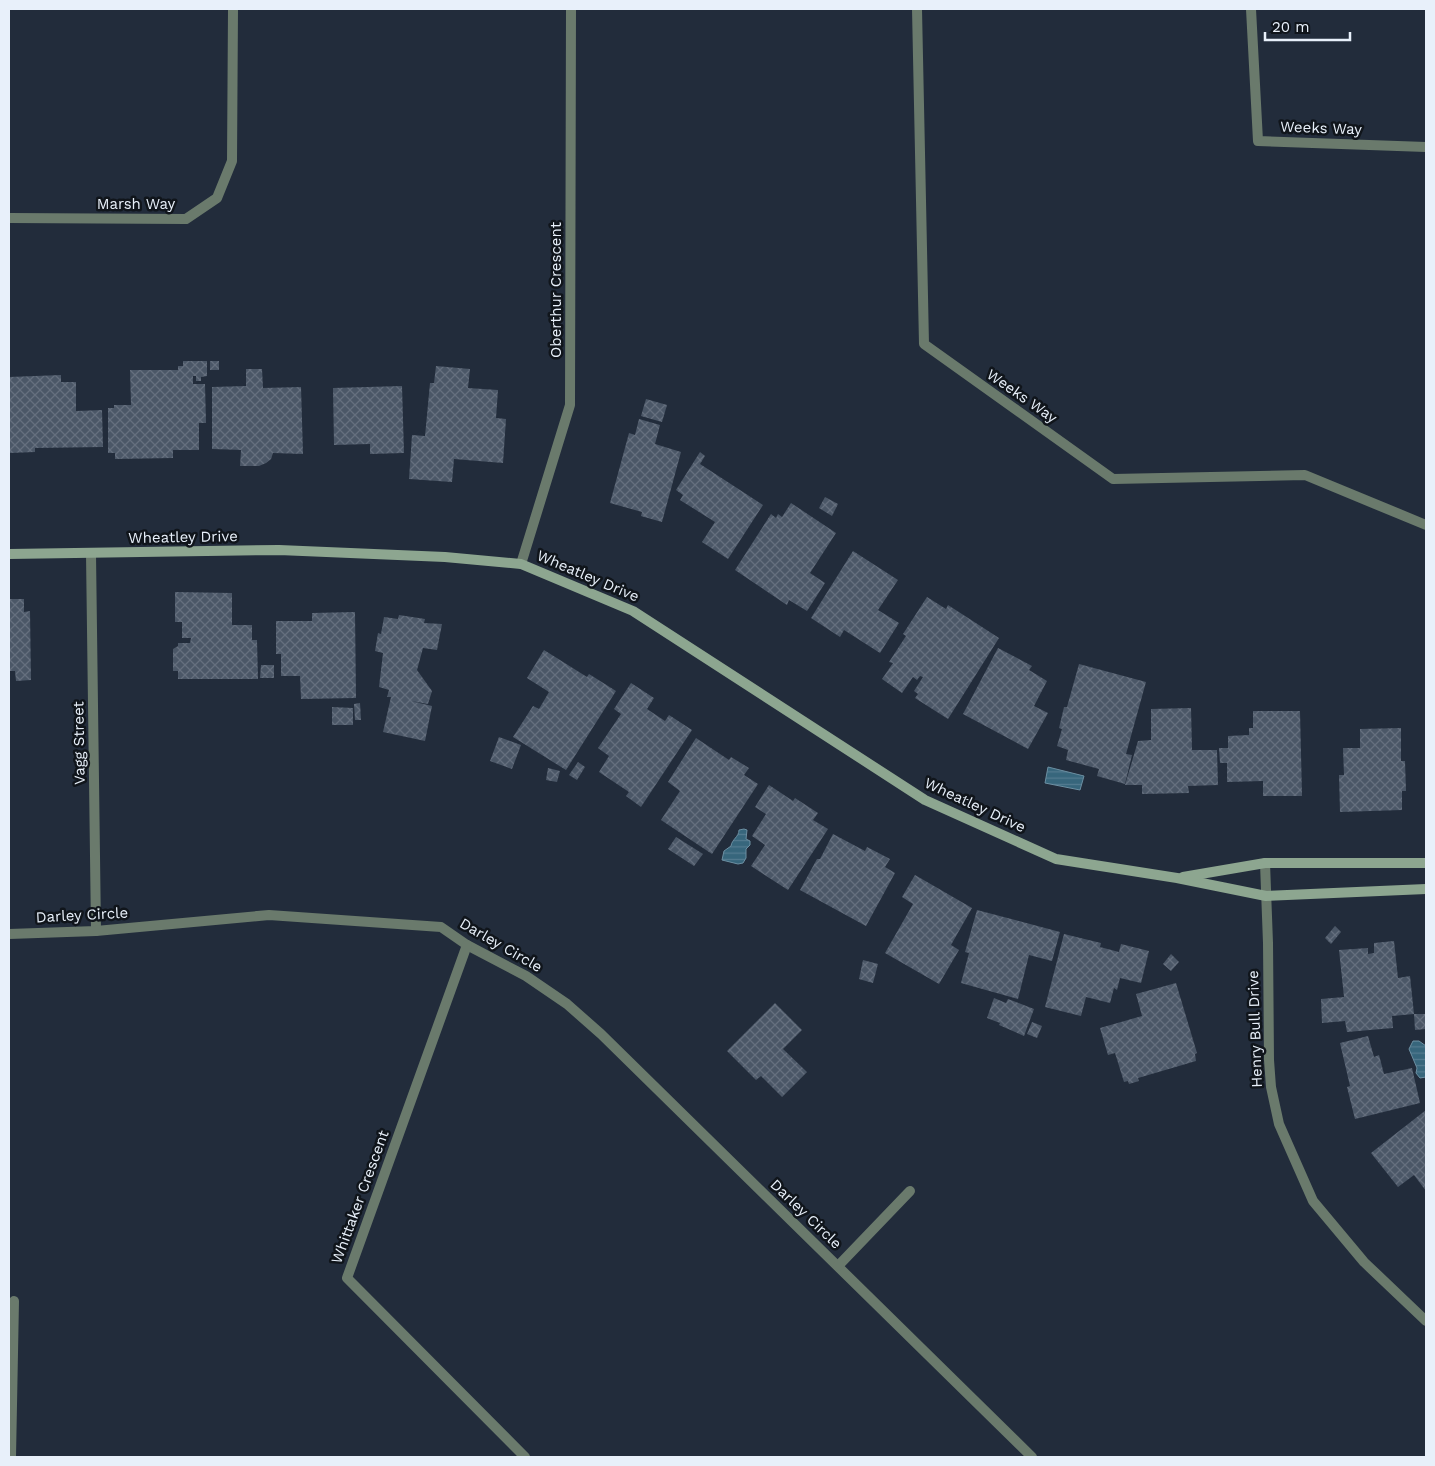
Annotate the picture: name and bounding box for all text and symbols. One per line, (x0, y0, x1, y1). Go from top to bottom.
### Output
scale bar (1265, 10, 1350, 42)
text: 20 m (1272, 18, 1310, 36)
street label: Weeks Way (1280, 118, 1362, 138)
street label: Marsh Way (97, 195, 176, 213)
street label: Oberthur Crescent (547, 221, 565, 358)
street label: Weeks Way (983, 365, 1061, 427)
street label: Wheatley Drive (128, 527, 238, 547)
street label: Wheatley Drive (534, 546, 642, 606)
street label: Vagg Street (69, 700, 89, 785)
street label: Wheatley Drive (922, 774, 1028, 836)
street label: Darley Circle (35, 904, 129, 926)
street label: Darley Circle (456, 914, 546, 976)
street label: Henry Bull Drive (1244, 970, 1266, 1088)
street label: Whittaker Crescent (327, 1127, 393, 1266)
street label: Darley Circle (766, 1175, 846, 1253)

